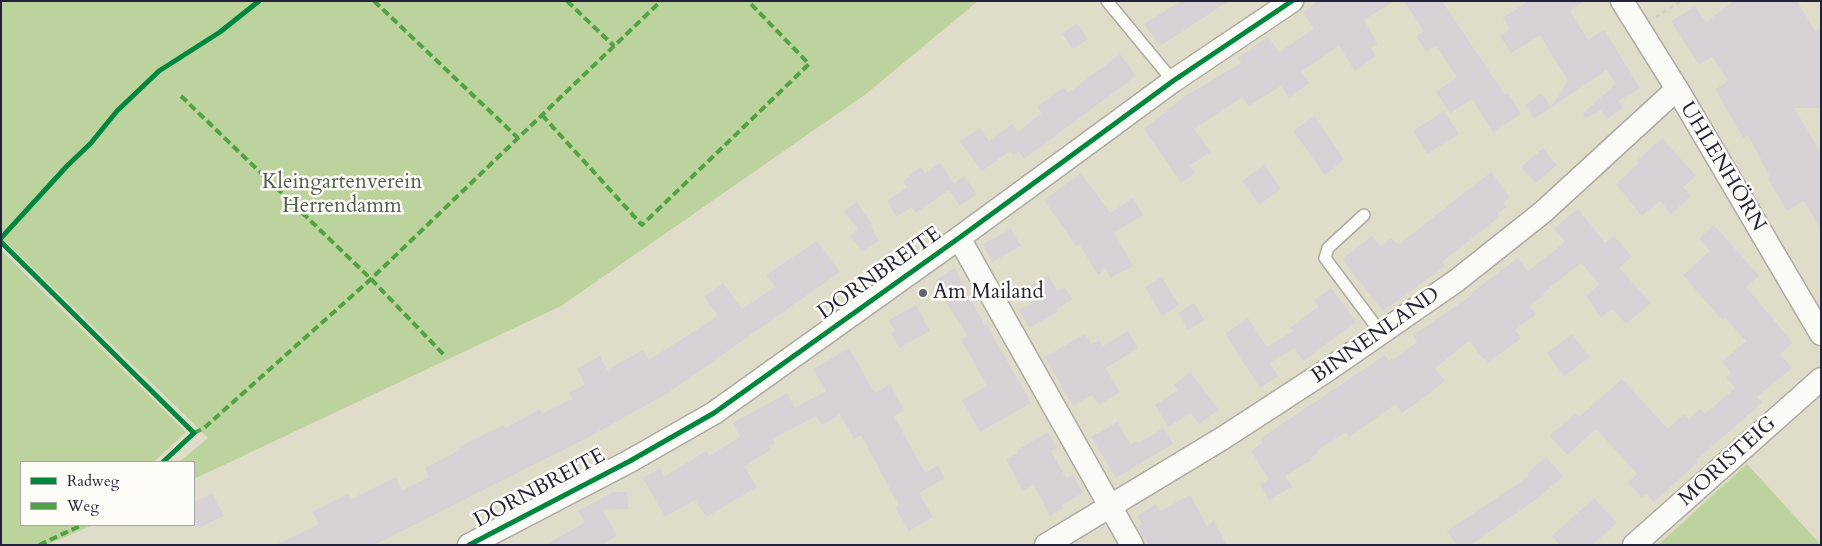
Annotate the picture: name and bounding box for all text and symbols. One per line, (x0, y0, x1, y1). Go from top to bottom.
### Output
street label: UHLENHÖRN (1673, 98, 1771, 236)
park label: Kleingartenverein Herrendamm (262, 170, 422, 220)
street label: DORNBREITE (813, 222, 947, 326)
place label: Am Mailand (933, 280, 1044, 306)
street label: BINNENLAND (1307, 282, 1445, 390)
marker: Am Mailand (917, 287, 929, 299)
street label: MORISTEIG (1674, 412, 1782, 512)
street label: DORNBREITE (470, 444, 610, 534)
legend (20, 461, 195, 526)
text: Radweg (67, 471, 119, 491)
text: Weg (67, 496, 99, 516)

